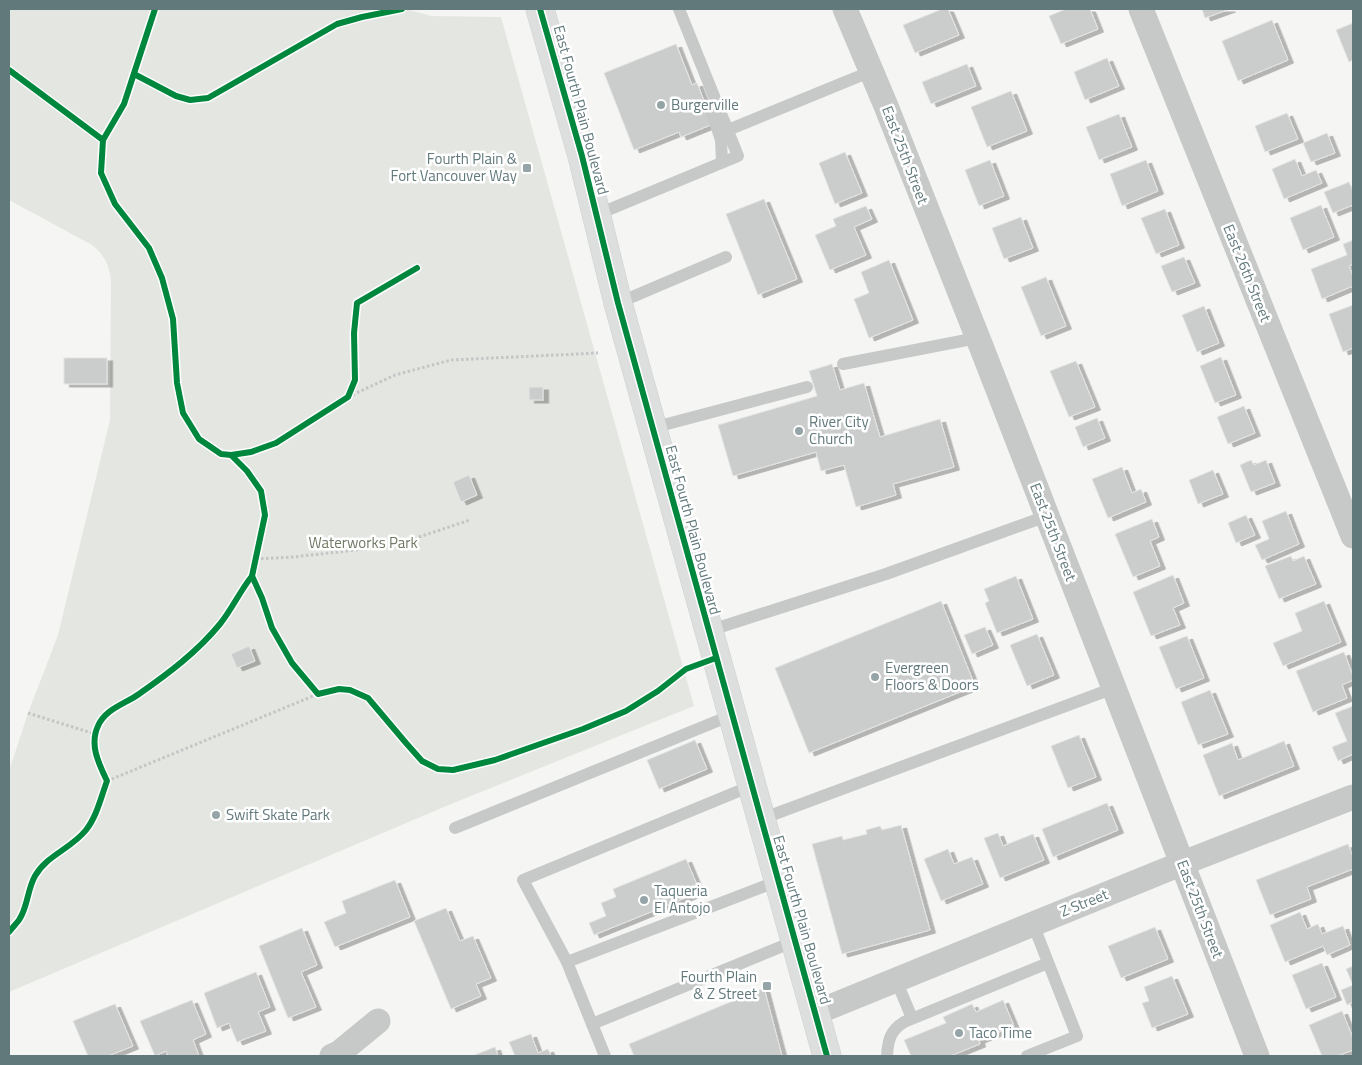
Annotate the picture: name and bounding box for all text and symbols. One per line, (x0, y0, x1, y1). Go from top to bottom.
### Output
street label: East Fourth Plain Boulevard (548, 22, 615, 197)
place label: Burgerville (671, 93, 739, 116)
marker: Burgerville (655, 99, 667, 111)
street label: East 25th Street (876, 102, 935, 208)
place label: Fourth Plain & Fort Vancouver Way (391, 147, 518, 187)
marker: Fourth Plain & Fort Vancouver Way (521, 162, 533, 174)
street label: East 26th Street (1217, 221, 1278, 326)
place label: River City Church (809, 410, 869, 450)
marker: River City Church (793, 425, 805, 437)
street label: East Fourth Plain Boulevard (660, 442, 727, 617)
street label: East 25th Street (1024, 479, 1083, 585)
park label: Waterworks Park (308, 531, 418, 554)
place label: Evergreen Floors & Doors (885, 656, 979, 696)
marker: Evergreen Floors & Doors (869, 671, 881, 683)
place label: Swift Skate Park (226, 803, 330, 826)
marker: Swift Skate Park (210, 809, 222, 821)
street label: East Fourth Plain Boulevard (767, 833, 838, 1007)
street label: East 25th Street (1171, 856, 1230, 962)
place label: Taqueria El Antojo (654, 879, 710, 919)
street label: Z Street (1056, 882, 1112, 923)
marker: Taqueria El Antojo (638, 894, 650, 906)
place label: Fourth Plain & Z Street (680, 965, 758, 1005)
marker: Fourth Plain & Z Street (761, 980, 773, 992)
place label: Taco Time (969, 1021, 1032, 1044)
marker: Taco Time (953, 1027, 965, 1039)

